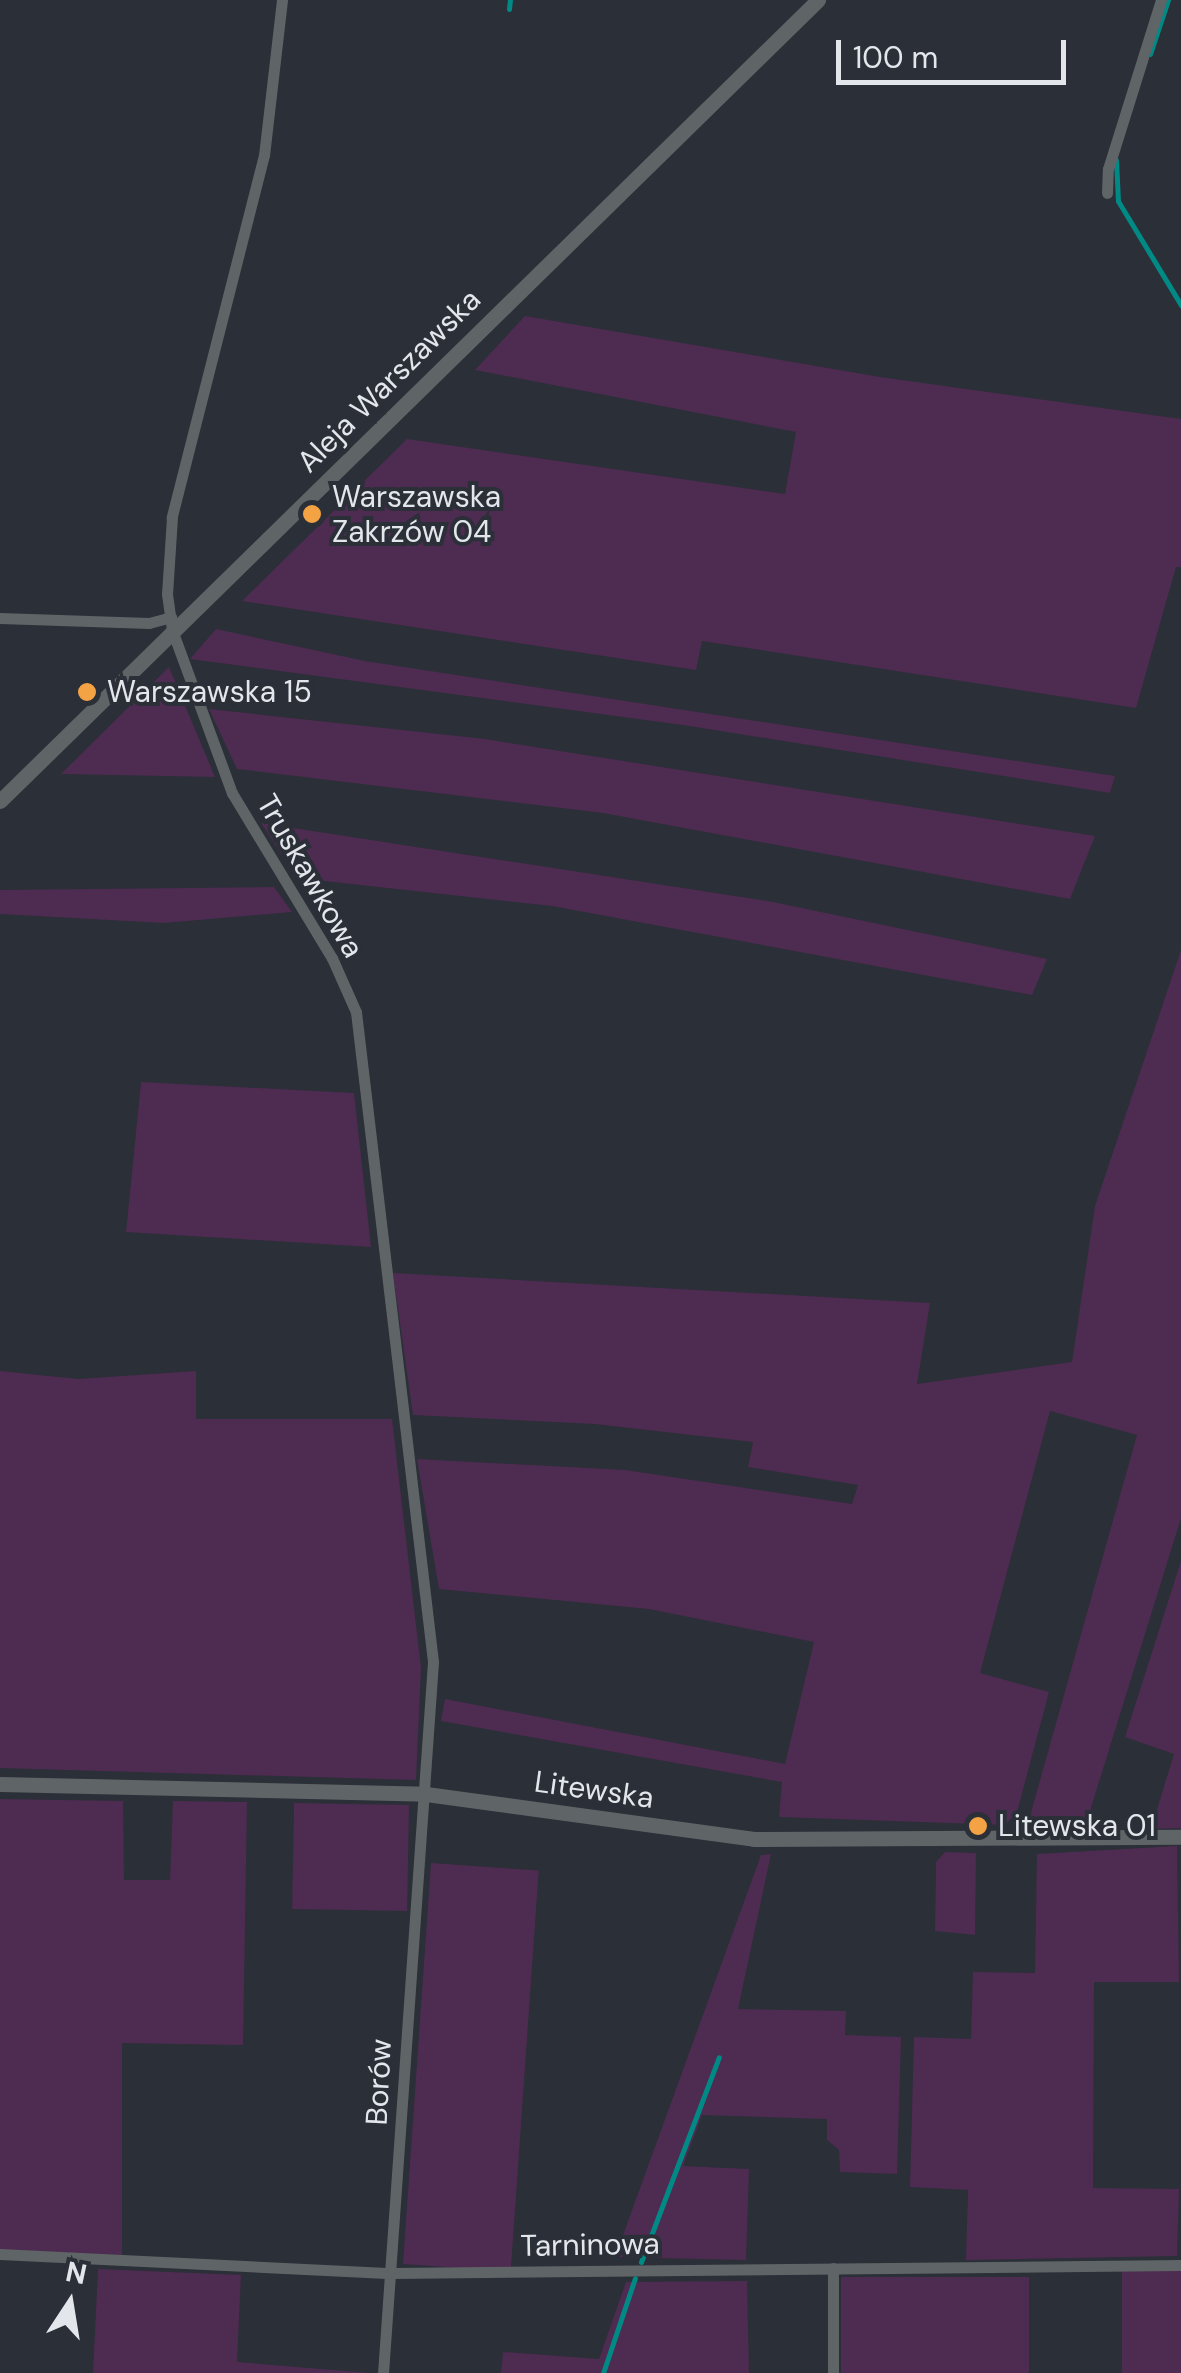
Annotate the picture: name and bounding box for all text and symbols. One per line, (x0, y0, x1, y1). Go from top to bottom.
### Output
scale bar (841, 20, 1071, 82)
text: 100 m (853, 38, 938, 77)
street label: Aleja Warszawska (290, 282, 488, 480)
place label: Warszawska Zakrzów 04 (332, 479, 501, 550)
marker: Warszawska Zakrzów 04 (301, 503, 323, 525)
place label: Warszawska 15 (107, 674, 312, 710)
marker: Warszawska 15 (76, 681, 98, 703)
street label: Truskawkowa (249, 788, 371, 964)
street label: Litewska (532, 1764, 656, 1816)
place label: Litewska 01 (998, 1808, 1156, 1844)
marker: Litewska 01 (967, 1815, 989, 1837)
street label: Borów (359, 2038, 399, 2126)
street label: Tarninowa (520, 2226, 660, 2264)
north arrow (20, 2253, 120, 2353)
text: N (62, 2253, 90, 2293)

